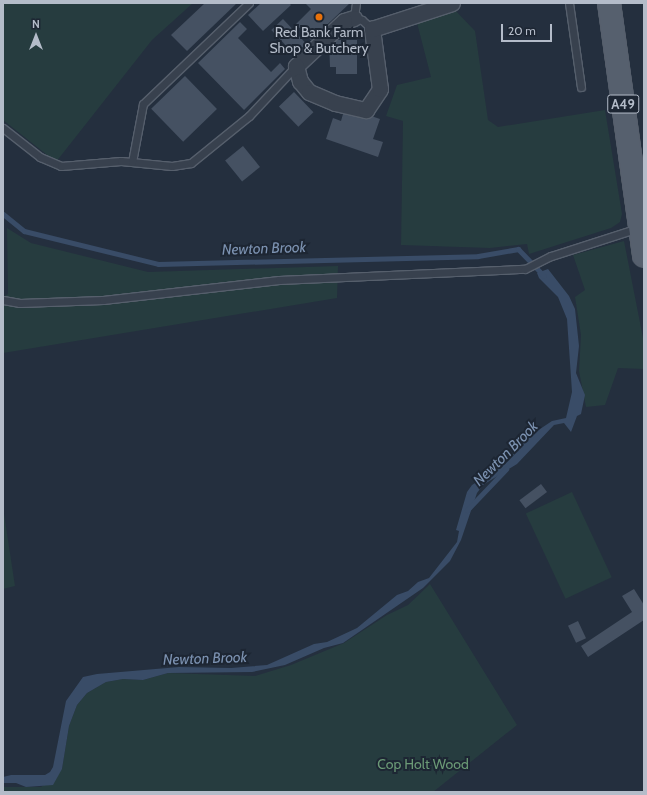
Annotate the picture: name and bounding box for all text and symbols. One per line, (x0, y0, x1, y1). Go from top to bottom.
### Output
marker: Red Bank Farm Shop & Butchery (314, 12, 324, 22)
north arrow (16, 16, 56, 56)
scale bar (503, 16, 554, 42)
text: N (32, 17, 40, 31)
text: 20 m (508, 23, 536, 38)
place label: Red Bank Farm Shop & Butchery (270, 24, 368, 56)
road number: A49 (607, 93, 639, 115)
water label: Newton Brook (222, 239, 306, 259)
water label: Newton Brook (470, 418, 542, 490)
water label: Newton Brook (163, 649, 247, 669)
park label: Cop Holt Wood (377, 756, 469, 772)

